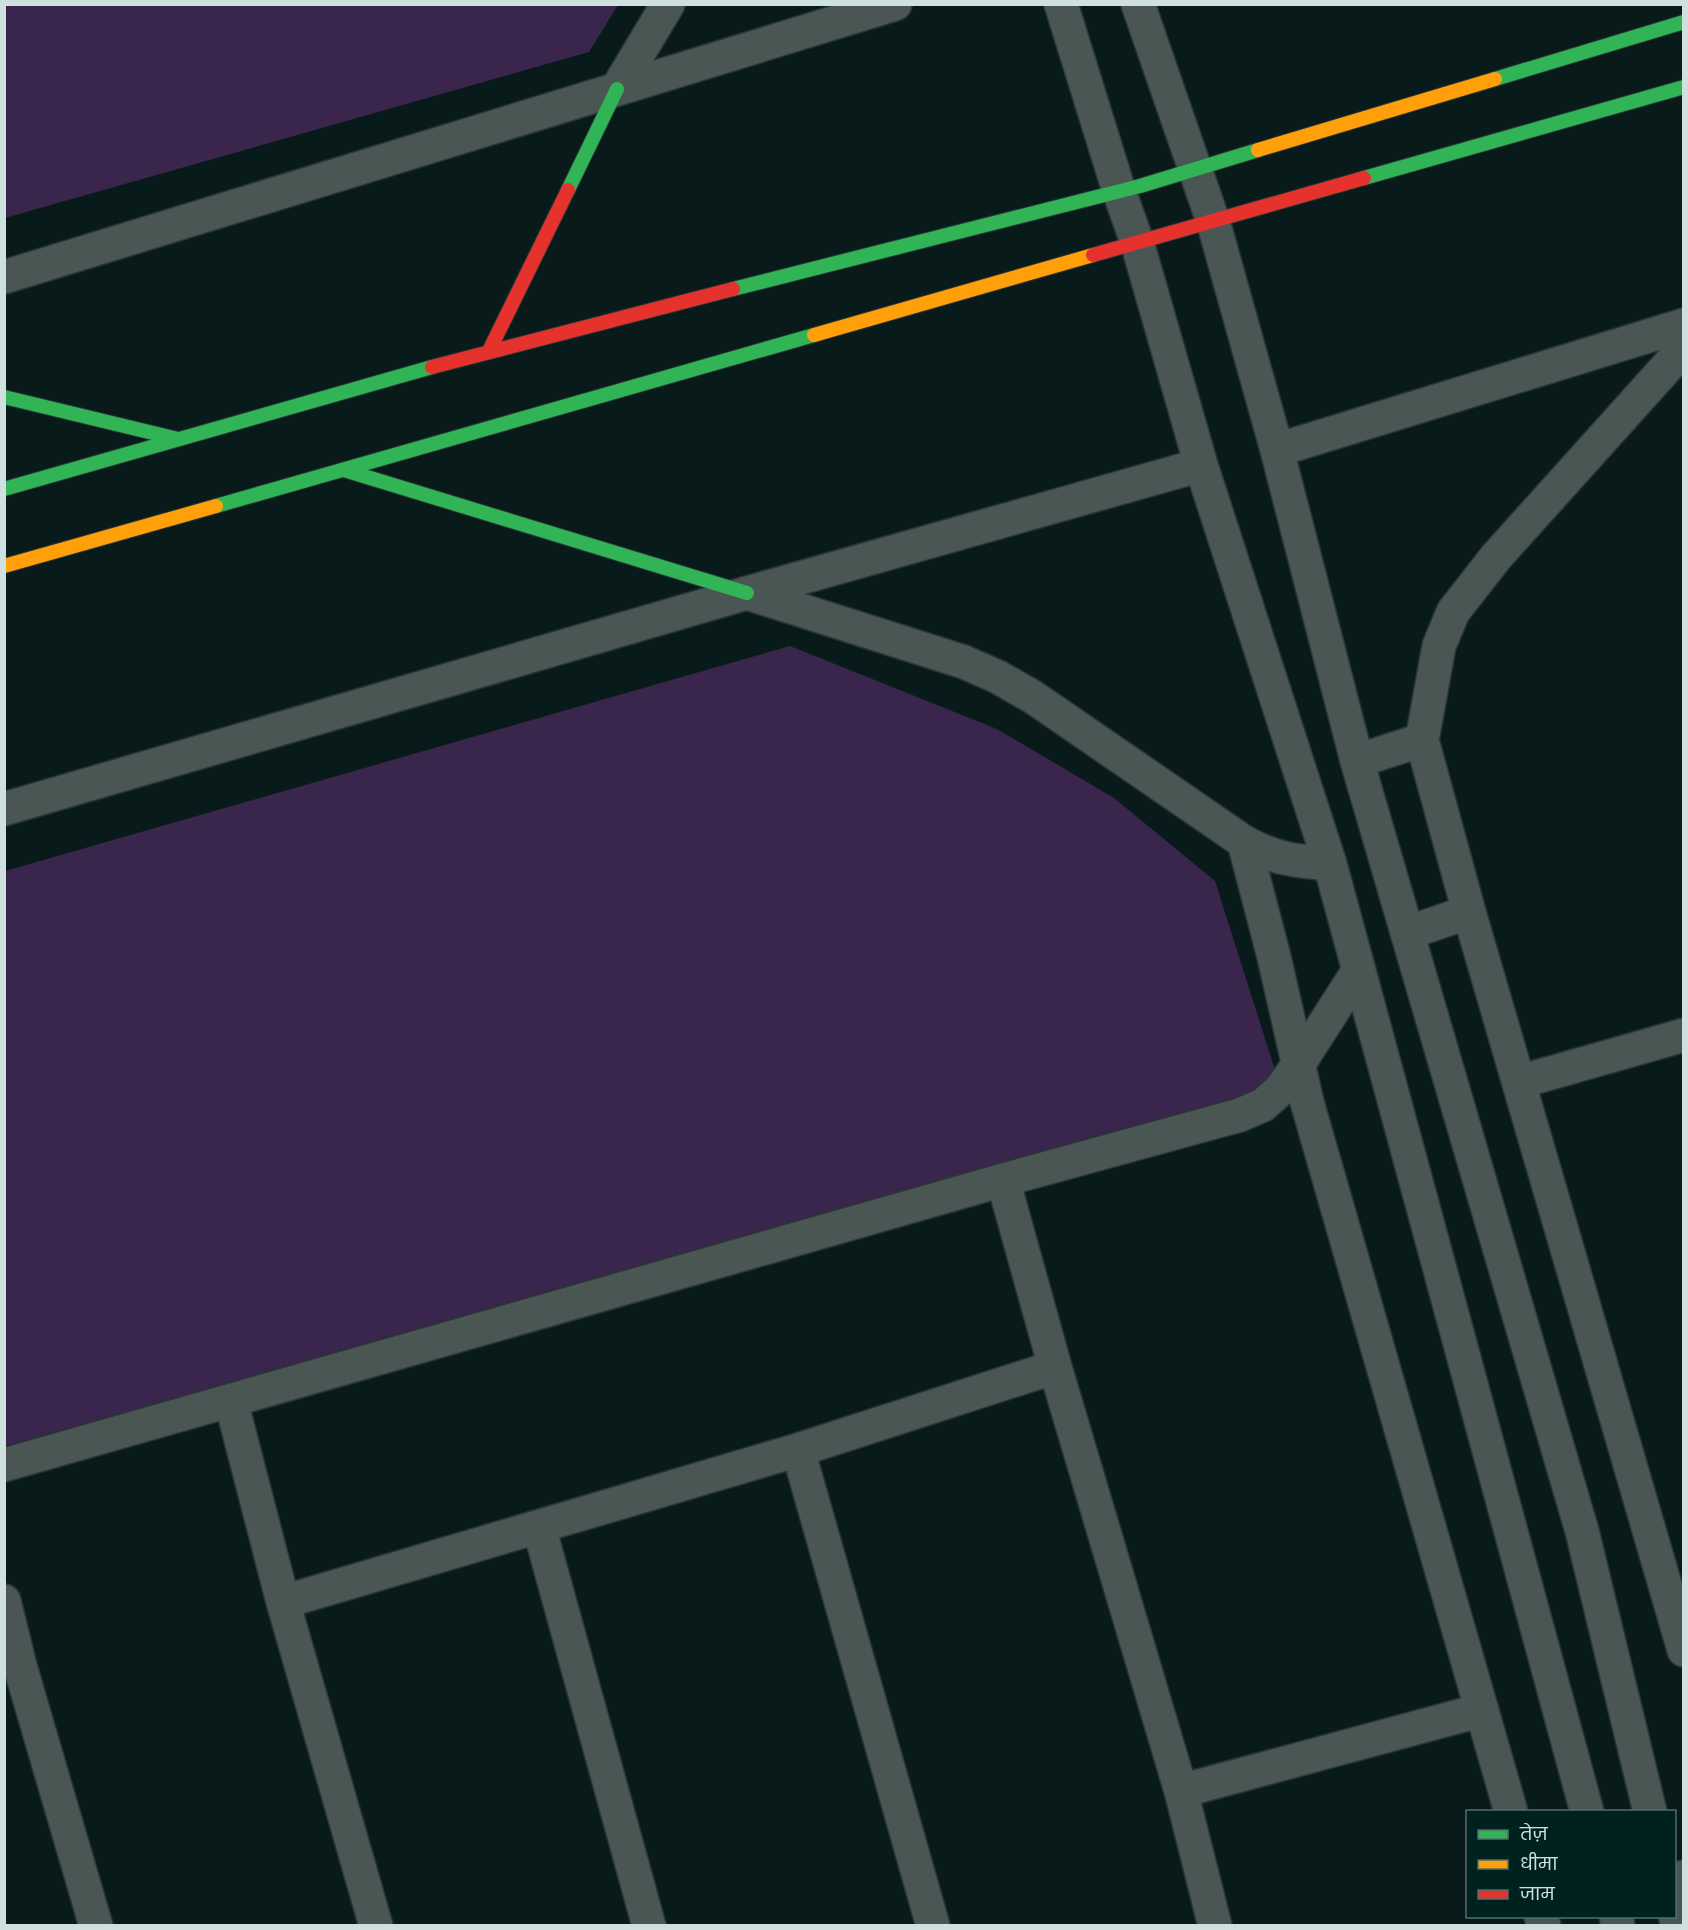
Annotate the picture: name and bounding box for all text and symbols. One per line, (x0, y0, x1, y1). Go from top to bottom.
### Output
legend (1466, 1810, 1676, 1918)
text: तेज़ (1519, 1821, 1548, 1846)
text: धीमा (1520, 1851, 1558, 1876)
text: जाम (1519, 1881, 1555, 1906)

